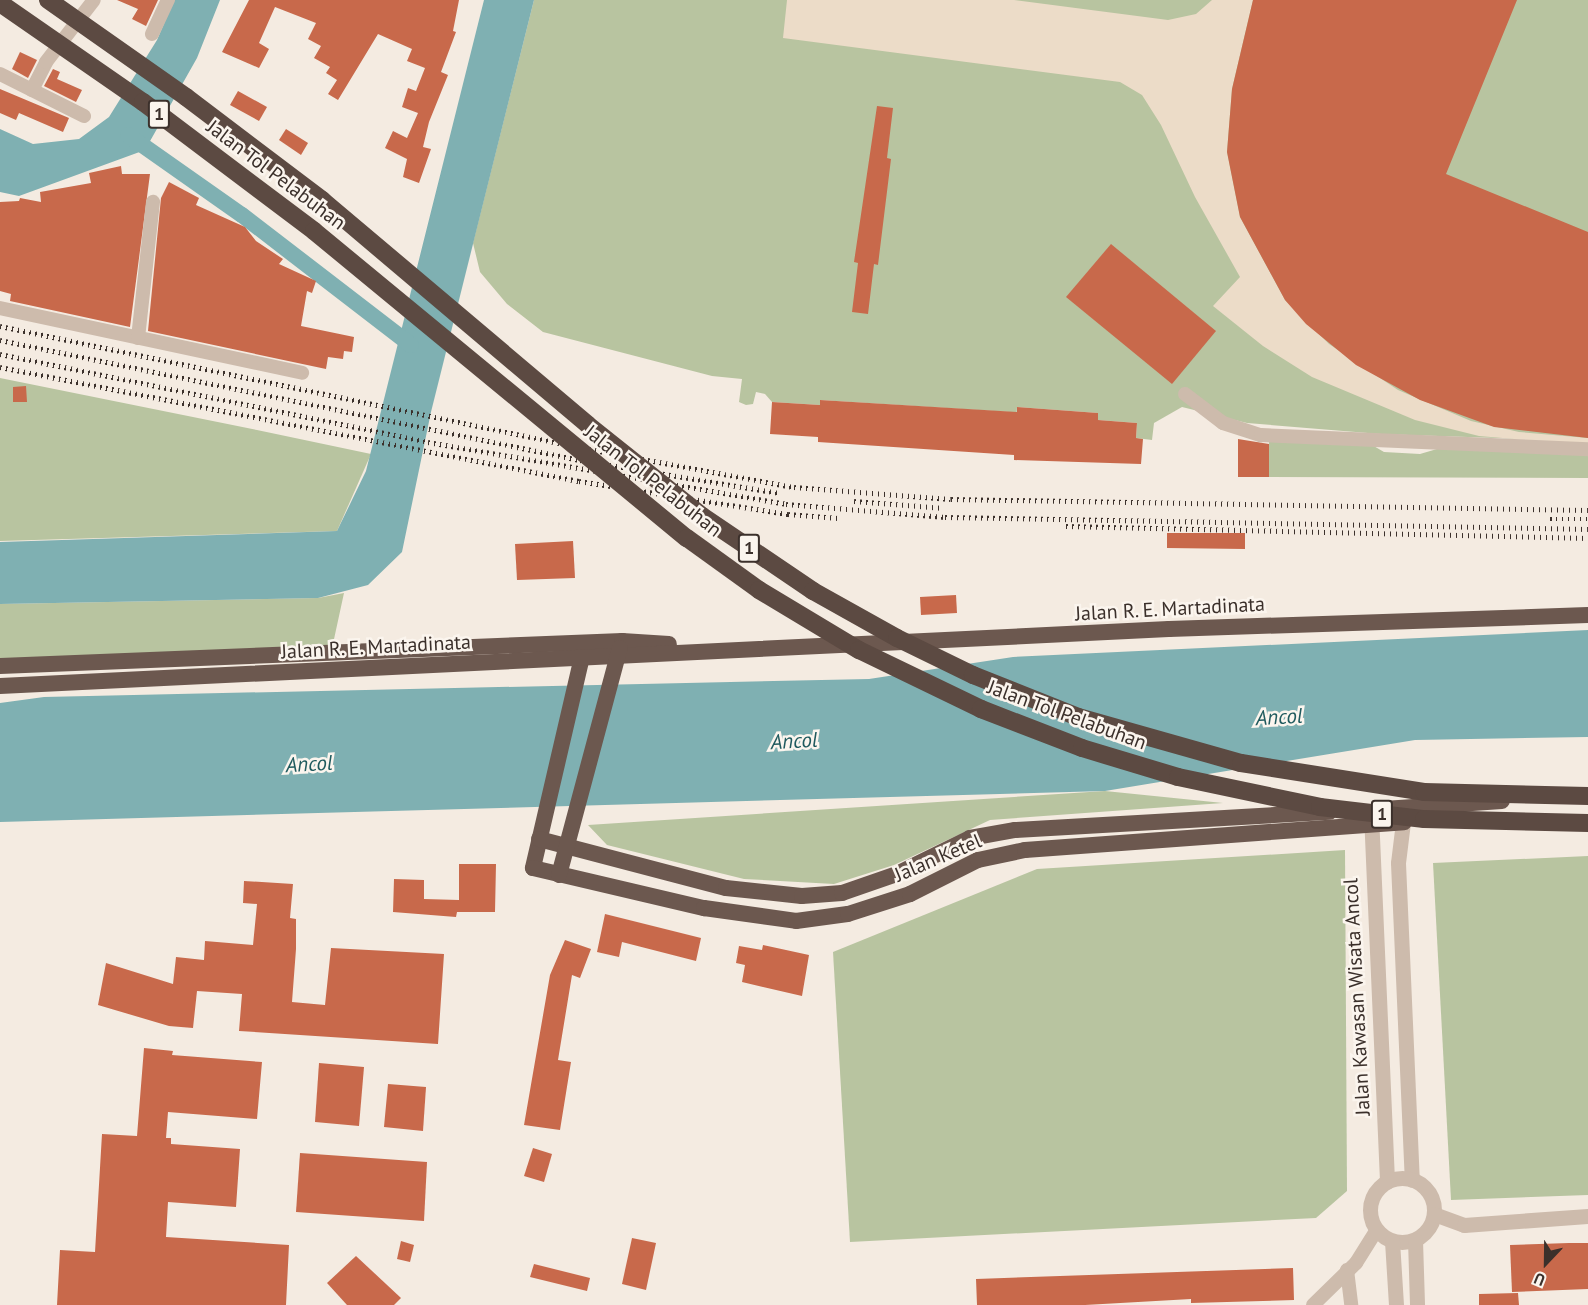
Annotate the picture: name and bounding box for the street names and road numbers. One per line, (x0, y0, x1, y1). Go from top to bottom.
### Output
road number: 1 (147, 99, 171, 129)
street label: Jalan Tol Pelabuhan (202, 115, 350, 235)
street label: Jalan Tol Pelabuhan (579, 420, 727, 542)
road number: 1 (737, 533, 761, 563)
street label: Jalan R. E. Martadinata (1073, 592, 1267, 626)
street label: Jalan R. E. Martadinata (279, 630, 473, 664)
street label: Jalan Tol Pelabuhan (984, 675, 1150, 755)
road number: 1 (1370, 799, 1394, 829)
street label: Jalan Ketel (891, 829, 985, 887)
street label: Jalan Kawasan Wisata Ancol (1339, 877, 1375, 1117)

